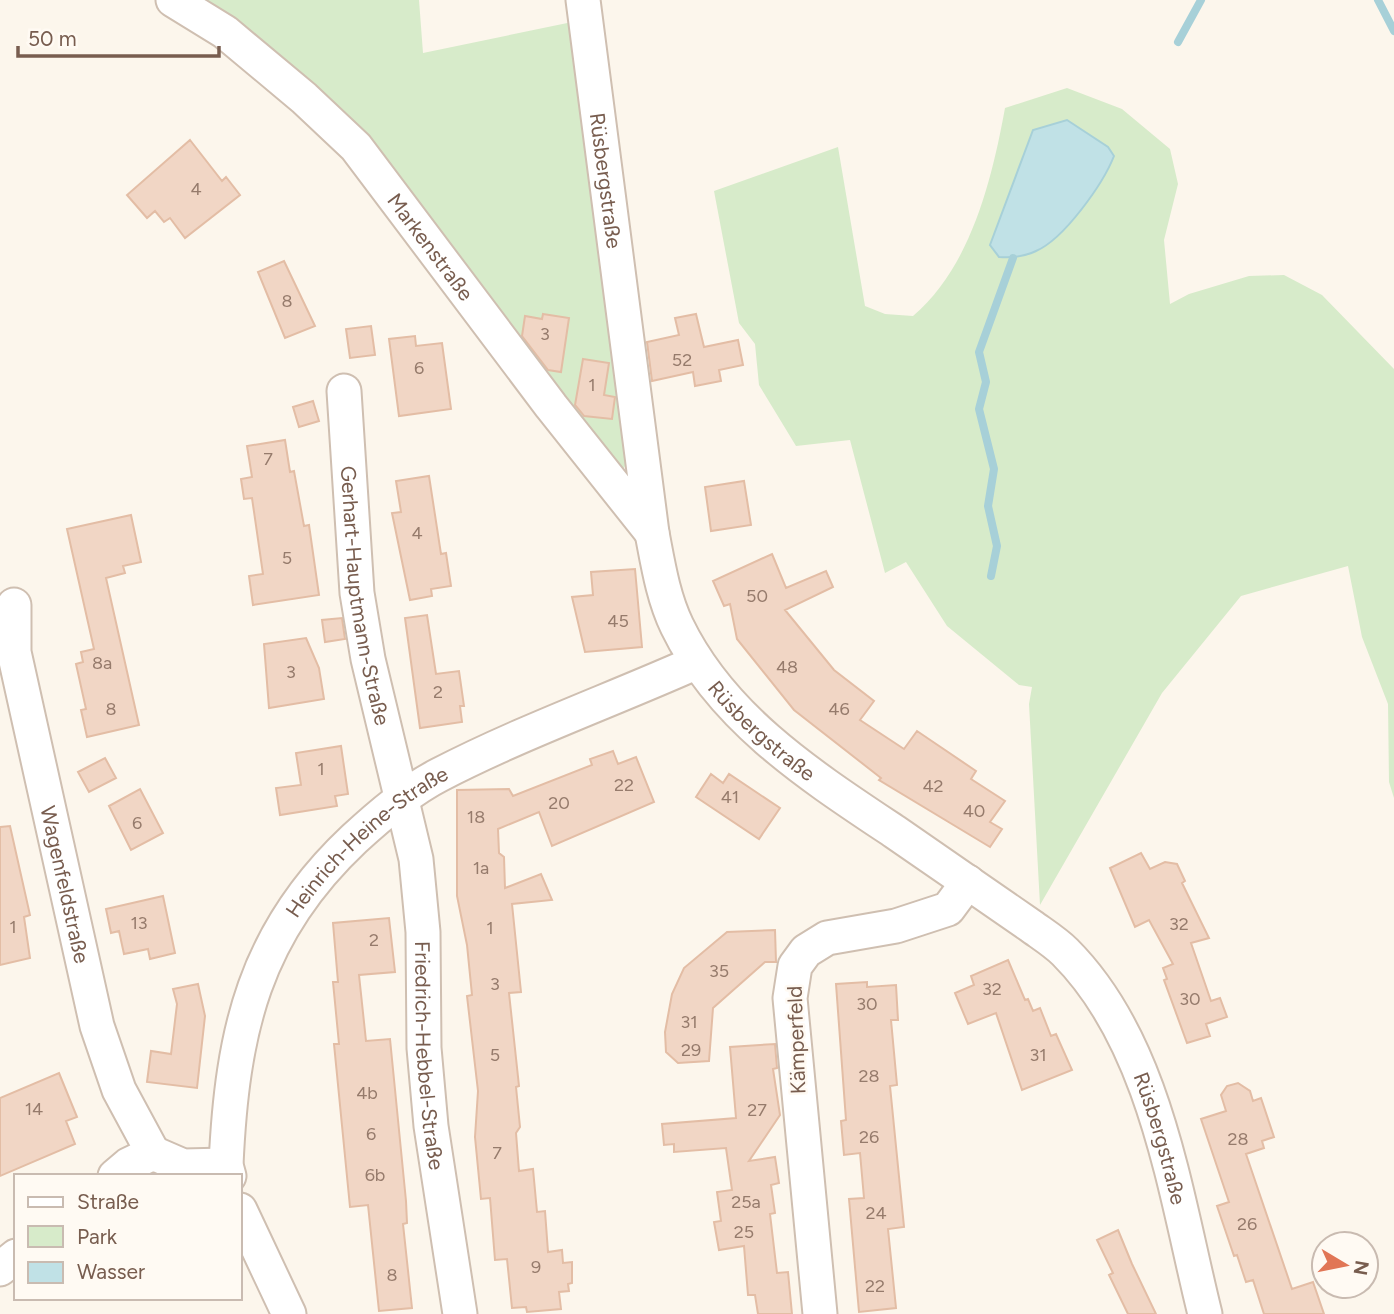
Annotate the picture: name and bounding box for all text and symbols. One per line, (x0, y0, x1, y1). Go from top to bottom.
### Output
scale bar (18, 14, 219, 58)
text: 50 m (28, 26, 77, 51)
street label: Rüsbergstraße (585, 111, 628, 250)
house number: 4 (190, 178, 202, 200)
street label: Markenstraße (383, 188, 479, 305)
house number: 8 (281, 290, 293, 312)
house number: 3 (540, 323, 550, 345)
house number: 52 (672, 349, 692, 371)
house number: 6 (414, 357, 424, 379)
house number: 1 (588, 374, 596, 396)
house number: 7 (263, 448, 273, 470)
street label: Gerhart-Hauptmann-Straße (336, 465, 396, 728)
house number: 4 (411, 522, 423, 544)
house number: 5 (282, 547, 292, 569)
house number: 50 (746, 585, 768, 607)
house number: 45 (607, 610, 629, 632)
house number: 8a (92, 652, 112, 674)
house number: 48 (776, 656, 798, 678)
house number: 3 (286, 661, 296, 683)
street label: Rüsbergstraße (703, 675, 820, 786)
house number: 2 (433, 681, 443, 703)
house number: 8 (105, 698, 117, 720)
house number: 46 (828, 698, 850, 720)
house number: 1 (317, 758, 325, 780)
street label: Heinrich-Heine-Straße (280, 760, 452, 922)
house number: 22 (614, 774, 634, 796)
house number: 42 (922, 775, 944, 797)
house number: 41 (721, 786, 739, 808)
house number: 20 (548, 792, 570, 814)
house number: 40 (963, 800, 985, 822)
street label: Wagenfeldstraße (36, 803, 95, 965)
house number: 18 (467, 806, 485, 828)
house number: 6 (132, 812, 142, 834)
house number: 1a (473, 857, 489, 879)
house number: 13 (130, 912, 148, 934)
house number: 32 (1169, 913, 1189, 935)
house number: 1 (9, 916, 17, 938)
house number: 1 (486, 917, 494, 939)
house number: 2 (369, 929, 379, 951)
street label: Friedrich-Hebbel-Straße (411, 941, 450, 1172)
house number: 35 (709, 960, 729, 982)
house number: 3 (490, 973, 500, 995)
house number: 32 (982, 978, 1002, 1000)
street label: Kämperfeld (782, 985, 810, 1095)
house number: 30 (1179, 988, 1201, 1010)
house number: 30 (856, 993, 878, 1015)
house number: 31 (680, 1011, 698, 1033)
house number: 29 (681, 1039, 701, 1061)
house number: 5 (490, 1044, 500, 1066)
house number: 31 (1029, 1044, 1047, 1066)
house number: 28 (858, 1065, 880, 1087)
street label: Rüsbergstraße (1129, 1068, 1192, 1207)
house number: 4b (356, 1082, 378, 1104)
house number: 14 (25, 1098, 43, 1120)
house number: 27 (747, 1099, 767, 1121)
house number: 6 (366, 1123, 376, 1145)
house number: 26 (859, 1126, 879, 1148)
house number: 28 (1227, 1128, 1249, 1150)
house number: 7 (492, 1142, 502, 1164)
house number: 6b (365, 1164, 385, 1186)
legend (14, 1174, 242, 1300)
text: Straße (77, 1189, 139, 1214)
house number: 25a (731, 1191, 761, 1213)
house number: 24 (865, 1202, 887, 1224)
house number: 26 (1237, 1213, 1257, 1235)
house number: 25 (734, 1221, 754, 1243)
text: Park (77, 1224, 118, 1249)
north arrow (1310, 1230, 1380, 1300)
house number: 9 (531, 1256, 541, 1278)
text: Wasser (77, 1259, 145, 1284)
text: N (1349, 1259, 1374, 1277)
house number: 8 (386, 1264, 398, 1286)
house number: 22 (865, 1275, 885, 1297)

